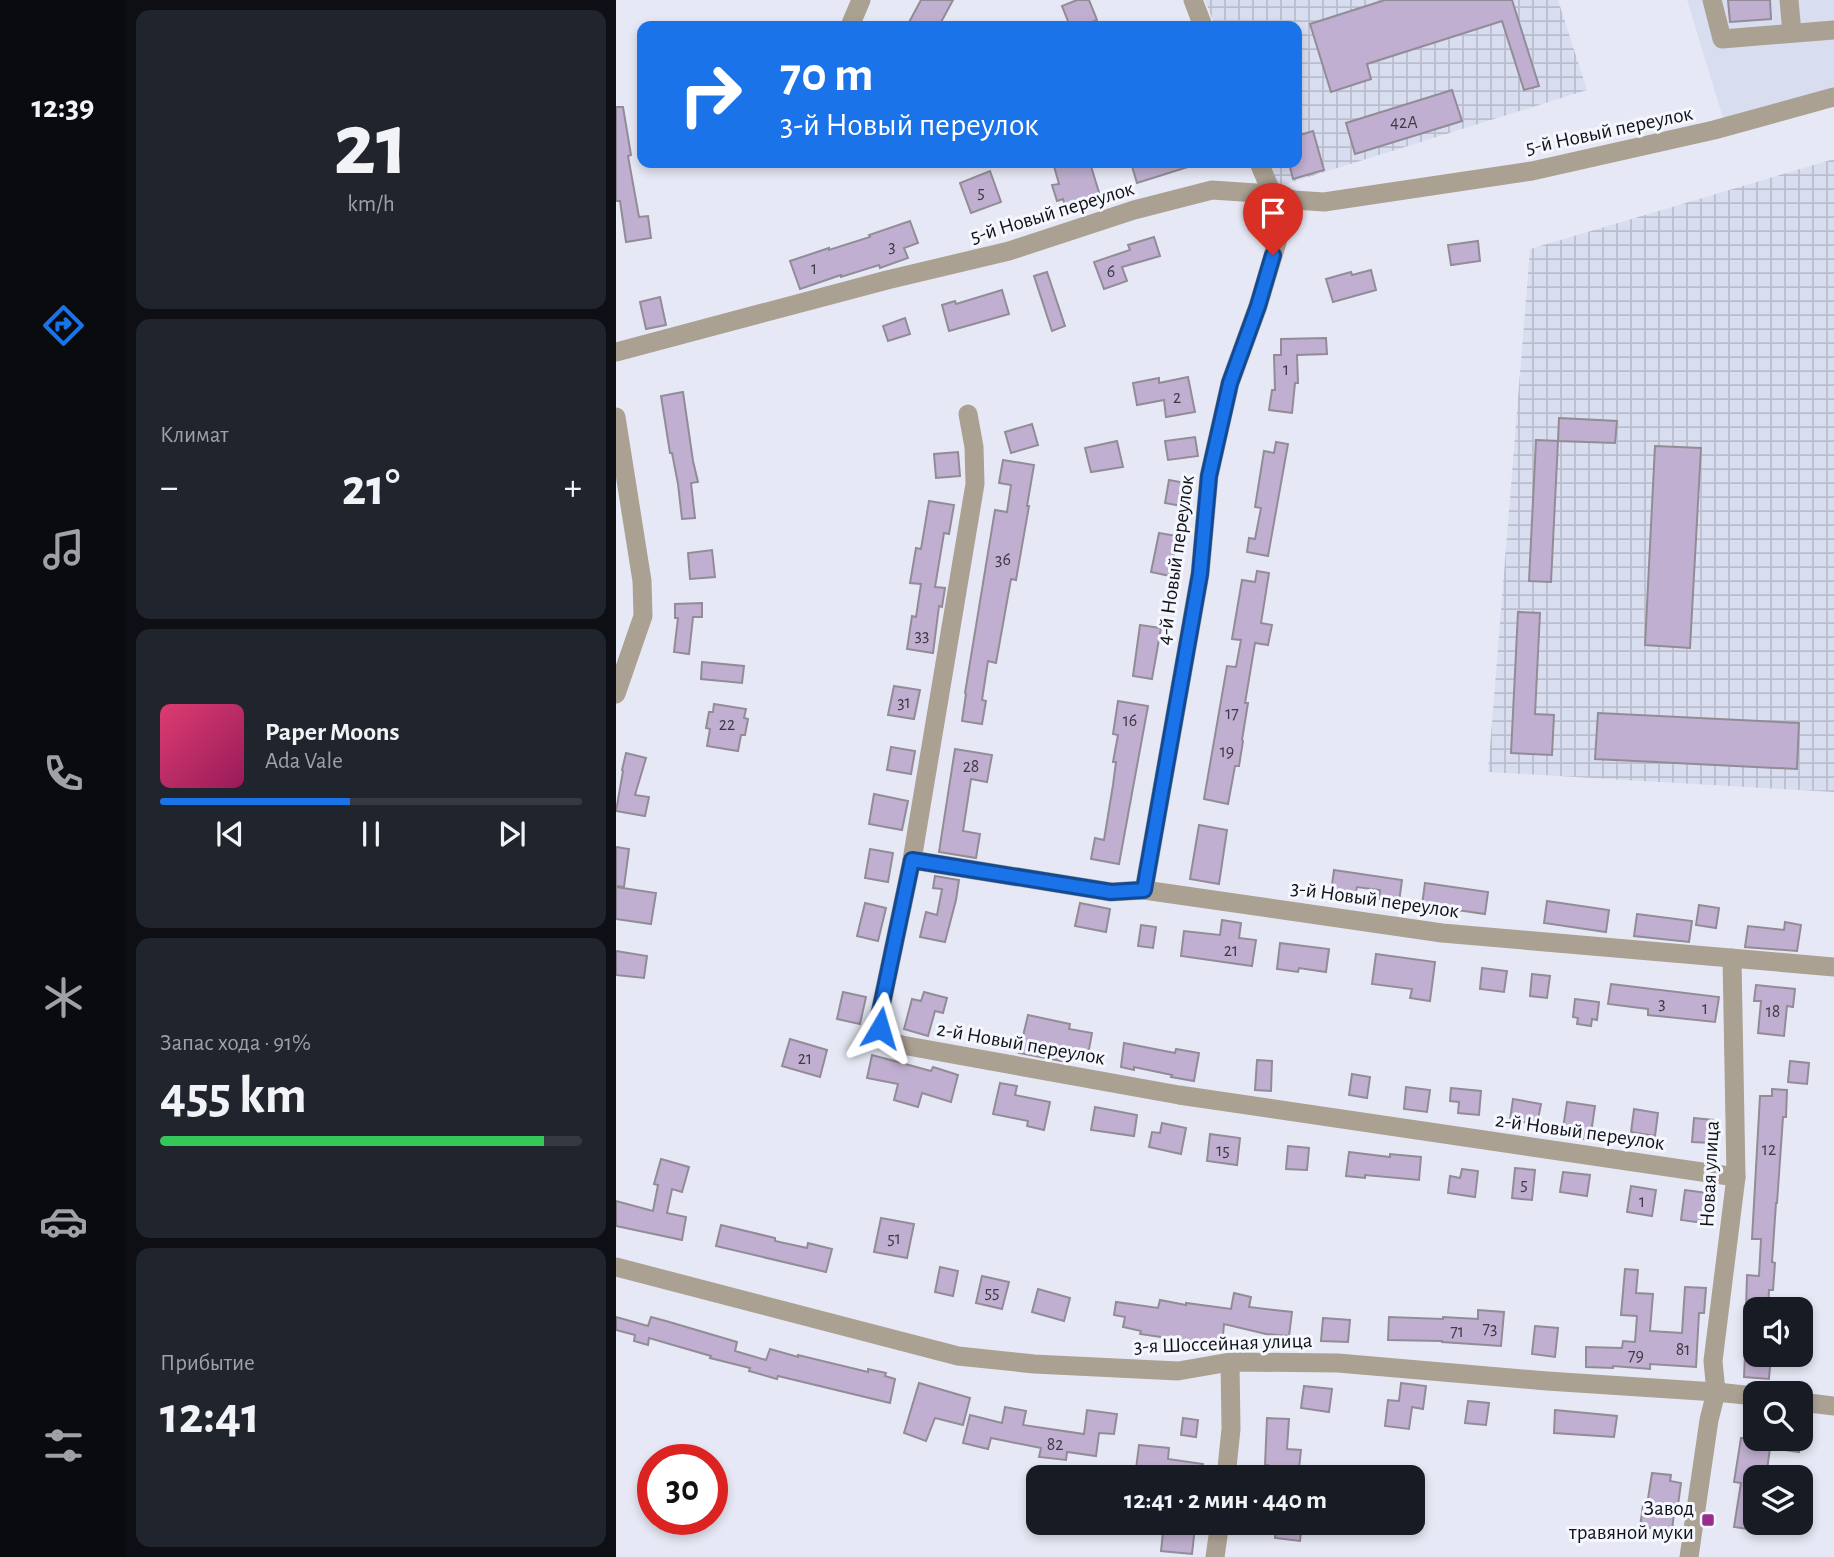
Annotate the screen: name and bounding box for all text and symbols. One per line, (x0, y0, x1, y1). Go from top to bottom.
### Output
icon: right (665, 49, 756, 140)
text: 70 m (780, 51, 874, 100)
text: 12:39 (31, 91, 95, 123)
text: 21 (333, 100, 409, 191)
street label: 5-й Новый переулок (1524, 102, 1695, 158)
text: 3-й Новый переулок (780, 109, 1039, 141)
house number: 42А (1390, 114, 1418, 132)
street label: 5-й Новый переулок (968, 177, 1137, 247)
pin (1243, 183, 1303, 255)
house number: 5 (977, 184, 985, 202)
text: km/h (347, 193, 395, 216)
icon: arrive (1254, 194, 1292, 232)
house number: 3 (888, 238, 896, 256)
house number: 1 (811, 260, 817, 278)
house number: 6 (1107, 263, 1115, 281)
icon: directions (39, 301, 88, 350)
house number: 1 (1283, 361, 1289, 379)
house number: 2 (1173, 389, 1181, 407)
text: Климат (160, 424, 229, 447)
text: 21° (342, 462, 400, 514)
text: − (160, 469, 178, 507)
text: + (564, 469, 582, 507)
street label: 4-й Новый переулок (1153, 473, 1198, 646)
icon: music (39, 525, 88, 574)
house number: 36 (995, 551, 1011, 569)
house number: 33 (915, 627, 929, 645)
house number: 31 (897, 694, 911, 712)
house number: 17 (1225, 705, 1239, 723)
house number: 16 (1123, 712, 1137, 730)
house number: 22 (719, 716, 735, 734)
text: Paper Moons (265, 719, 400, 745)
house number: 19 (1220, 743, 1234, 761)
icon: phone (39, 749, 88, 798)
text: Ada Vale (265, 750, 343, 773)
house number: 28 (963, 758, 979, 776)
icon: previous (211, 815, 249, 853)
icon: pause (352, 815, 390, 853)
icon: next (493, 815, 531, 853)
street label: 3-й Новый переулок (1289, 877, 1461, 922)
house number: 21 (1224, 942, 1238, 960)
icon: climate (39, 973, 88, 1022)
position arrow (843, 991, 917, 1065)
house number: 3 (1658, 995, 1666, 1013)
house number: 1 (1702, 1000, 1708, 1018)
house number: 18 (1766, 1003, 1780, 1021)
street label: 2-й Новый переулок (935, 1018, 1107, 1069)
text: Запас хода · 91% (160, 1032, 311, 1055)
house number: 21 (798, 1050, 812, 1068)
text: 455 km (160, 1070, 307, 1122)
street label: 2-й Новый переулок (1494, 1109, 1666, 1154)
street label: Новая улица (1696, 1120, 1723, 1228)
house number: 12 (1762, 1141, 1776, 1159)
house number: 15 (1216, 1142, 1230, 1160)
house number: 5 (1520, 1176, 1528, 1194)
house number: 1 (1639, 1193, 1645, 1211)
icon: car (39, 1197, 88, 1246)
house number: 51 (887, 1230, 901, 1248)
house number: 55 (984, 1284, 1000, 1302)
map controls (1743, 1297, 1813, 1535)
button: sound (1743, 1297, 1813, 1367)
house number: 73 (1483, 1320, 1497, 1338)
house number: 71 (1450, 1323, 1464, 1341)
street label: 3-я Шоссейная улица (1133, 1330, 1313, 1357)
house number: 81 (1676, 1341, 1690, 1359)
house number: 79 (1628, 1347, 1644, 1365)
text: Прибытие (160, 1352, 255, 1375)
button: search (1743, 1381, 1813, 1451)
text: 12:41 (160, 1390, 260, 1442)
icon: filters (39, 1421, 88, 1470)
house number: 82 (1047, 1436, 1063, 1454)
speed limit sign: 30 (637, 1444, 728, 1535)
button: layers (1743, 1465, 1813, 1535)
text: 12:41 · 2 мин · 440 m (1124, 1487, 1327, 1513)
place label: Завод травяной муки (1568, 1498, 1694, 1543)
marker: Завод травяной муки (1700, 1512, 1716, 1528)

